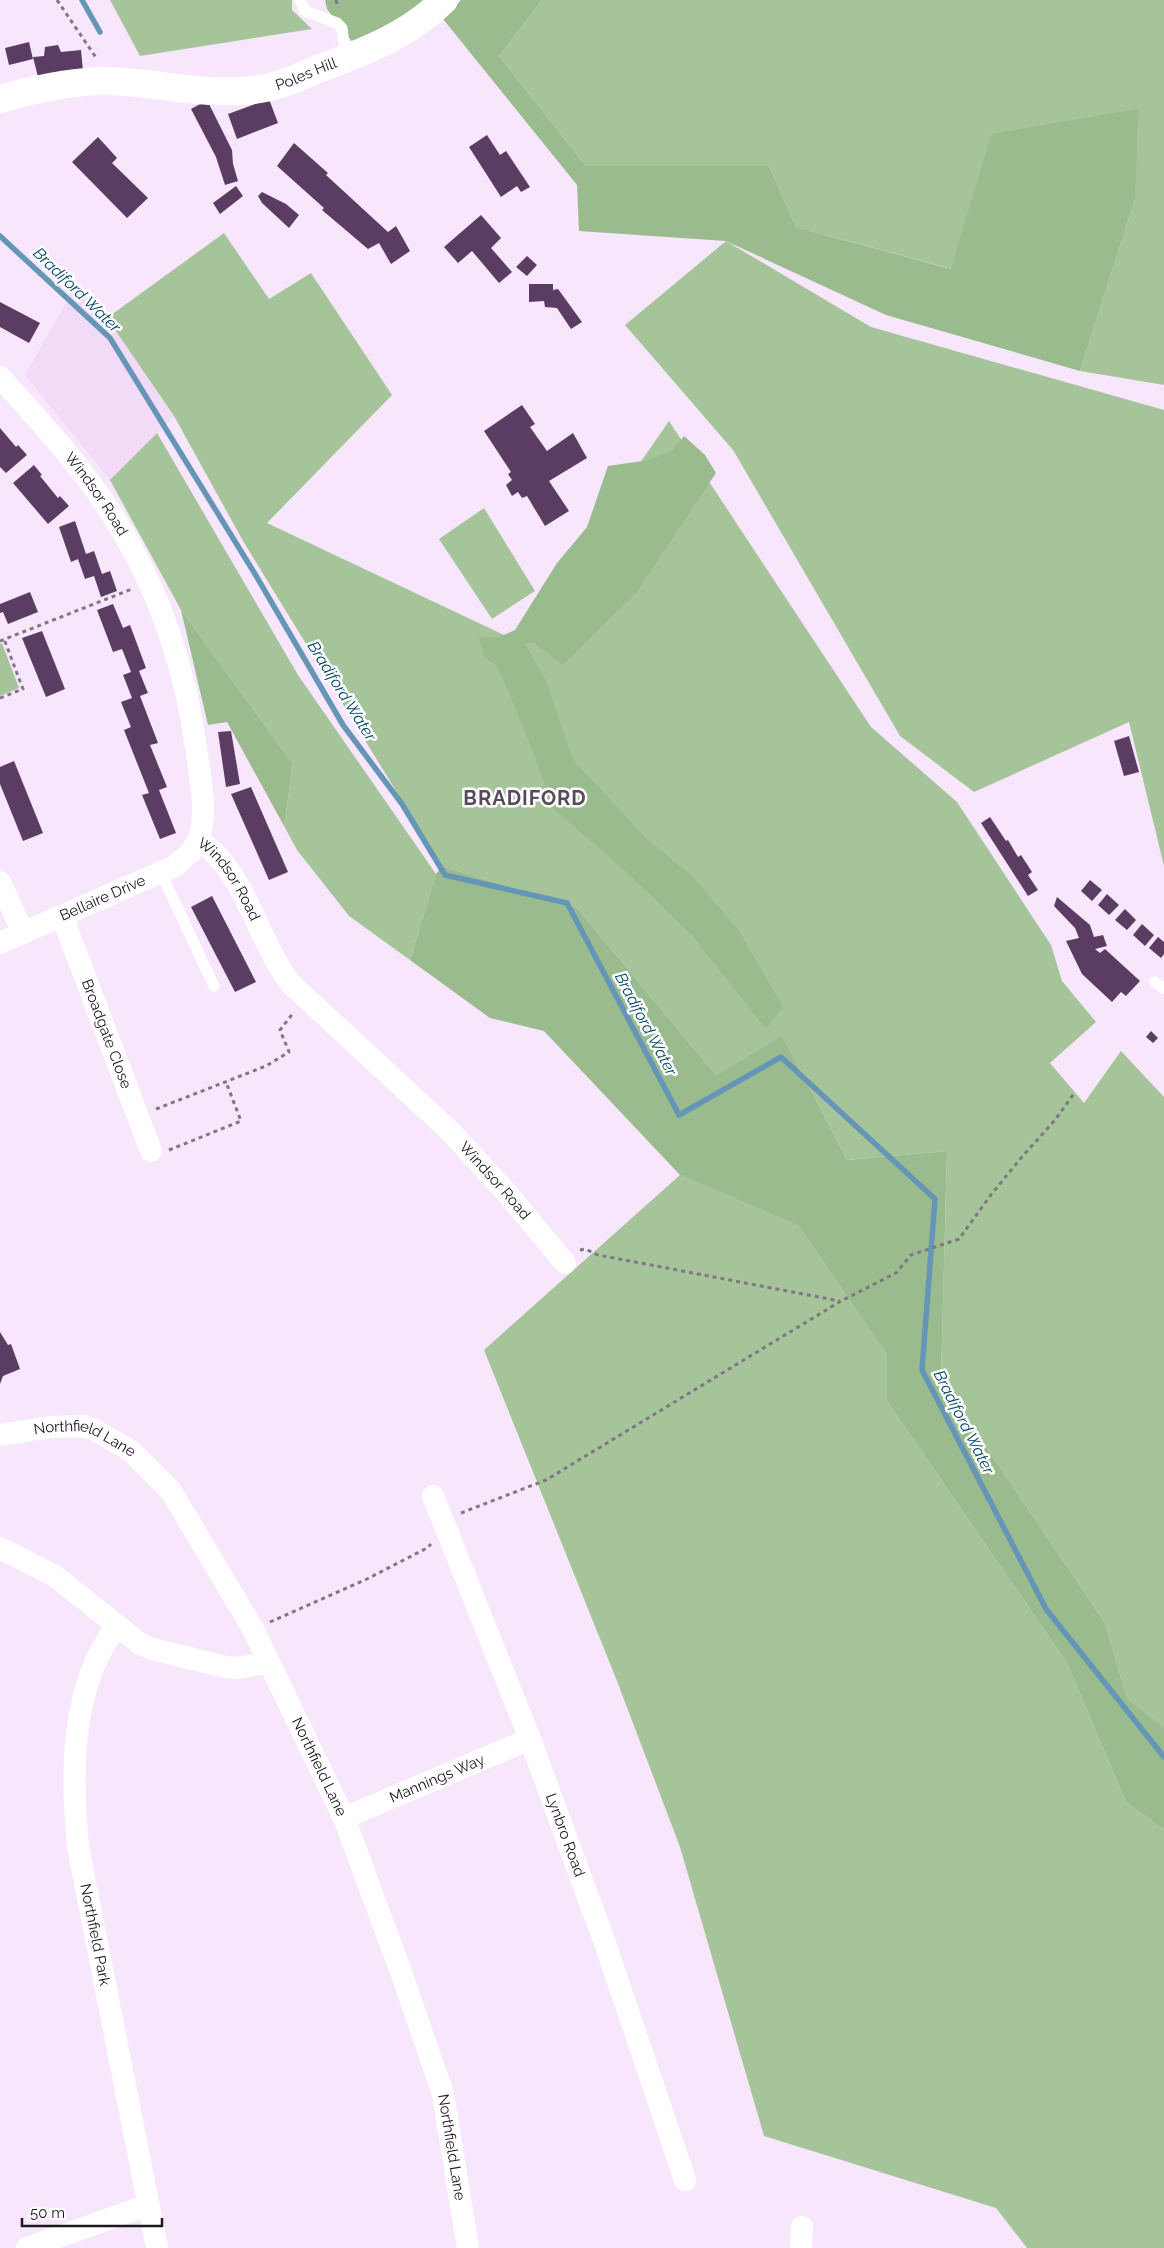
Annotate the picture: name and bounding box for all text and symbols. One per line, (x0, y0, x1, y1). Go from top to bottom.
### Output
street label: Poles Hill (273, 53, 340, 94)
water label: Bradiford Water (29, 244, 125, 337)
street label: Windsor Road (61, 449, 132, 539)
water label: Bradiford Water (304, 638, 381, 745)
district label: BRADIFORD (463, 786, 587, 810)
street label: Windsor Road (194, 834, 264, 924)
street label: Bellaire Drive (57, 871, 148, 925)
water label: Bradiford Water (611, 969, 681, 1079)
street label: Broadgate Close (78, 976, 136, 1091)
street label: Windsor Road (456, 1138, 534, 1223)
water label: Bradiford Water (930, 1367, 999, 1478)
street label: Northfield Lane (32, 1417, 139, 1461)
street label: Northfield Lane (288, 1714, 351, 1819)
street label: Mannings Way (387, 1750, 487, 1807)
street label: Lynbro Road (542, 1791, 589, 1879)
street label: Northfield Park (76, 1882, 114, 1987)
street label: Northfield Lane (434, 2093, 469, 2202)
scale bar (22, 2196, 162, 2228)
text: 50 m (30, 2204, 65, 2222)

